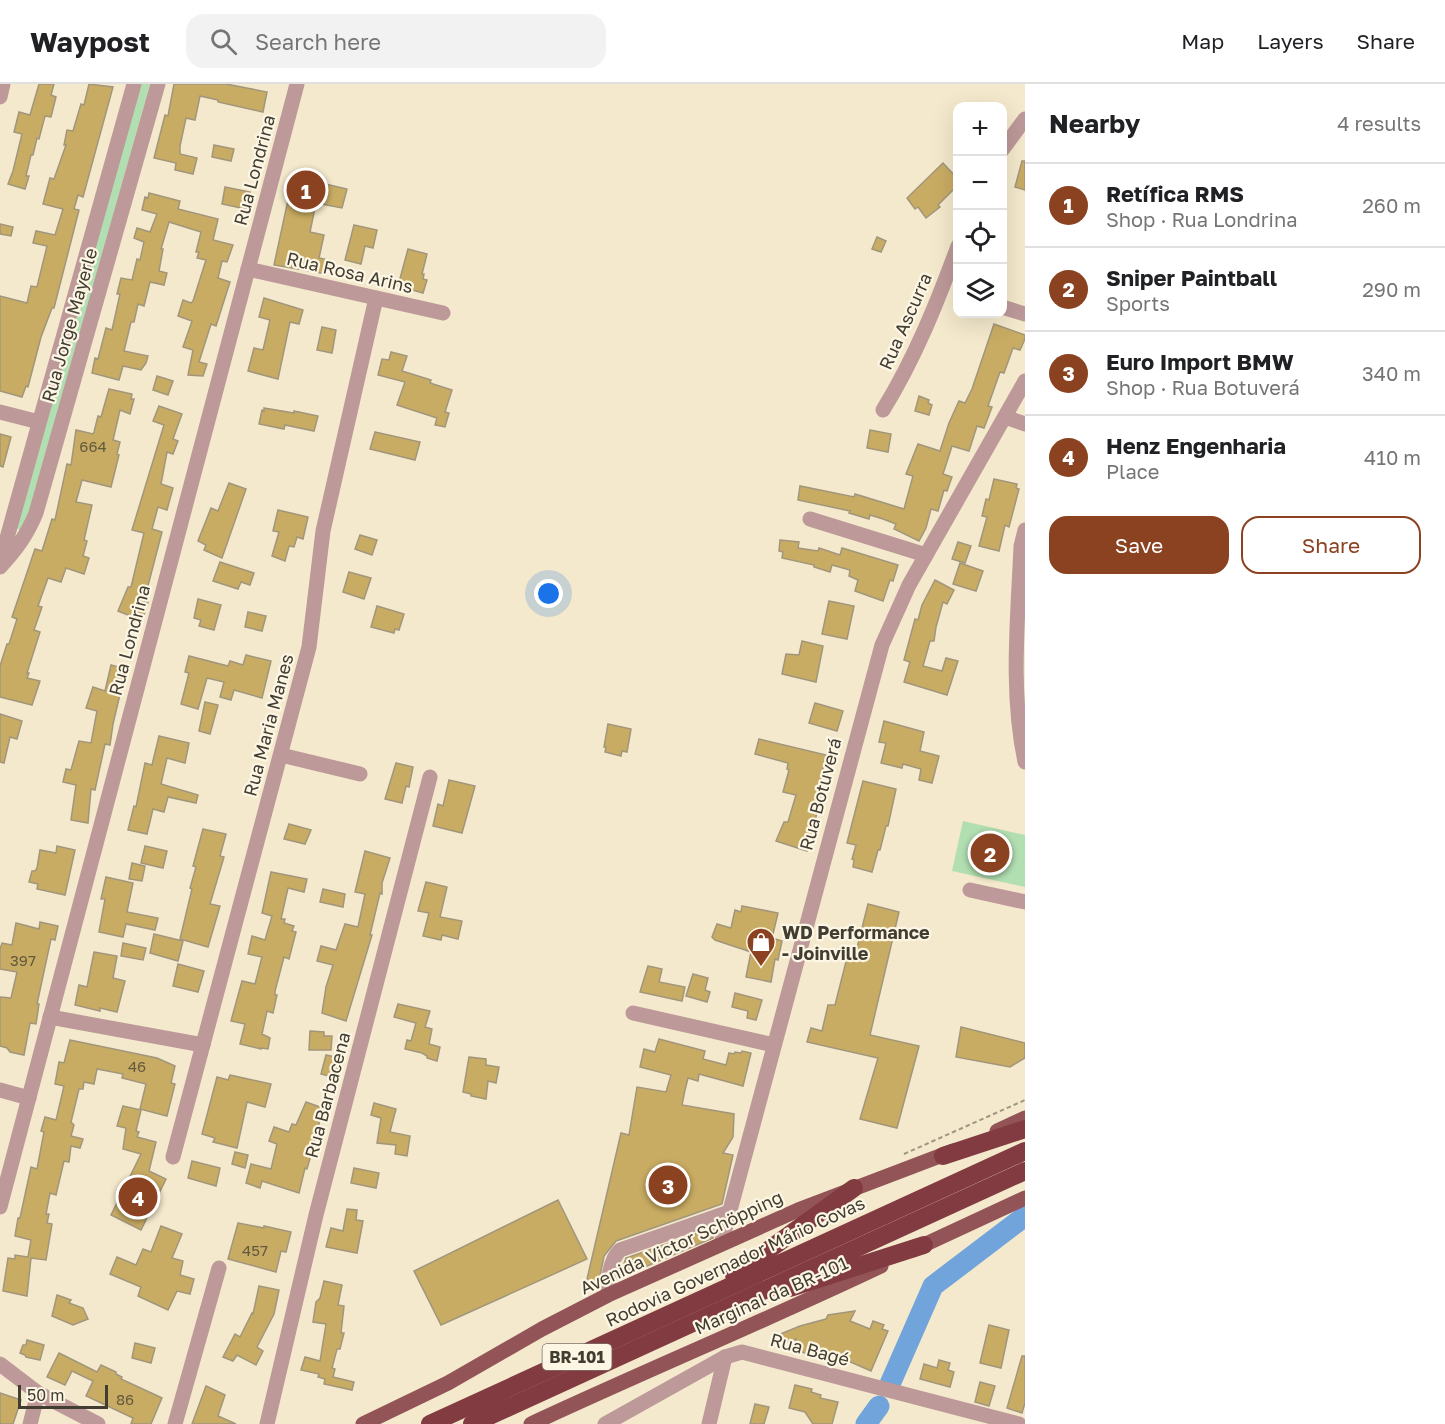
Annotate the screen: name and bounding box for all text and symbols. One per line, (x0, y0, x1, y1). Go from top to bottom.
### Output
search box (186, 14, 606, 68)
text: Waypost (30, 25, 150, 58)
icon: search (207, 25, 240, 58)
text: Search here (255, 28, 381, 55)
text: Map (1181, 28, 1224, 54)
text: Layers (1257, 28, 1324, 54)
text: Share (1357, 28, 1415, 54)
map controls (953, 102, 1007, 318)
button: + (953, 102, 1007, 156)
text: Nearby (1049, 108, 1140, 139)
text: 4 results (1337, 111, 1421, 135)
street label: Rua Londrina (229, 112, 279, 228)
button: − (953, 156, 1007, 210)
pin: 1 (286, 168, 326, 212)
text: Retífica RMS (1106, 180, 1244, 207)
text: 1 (1063, 193, 1074, 217)
text: 260 m (1362, 193, 1421, 217)
text: Shop · Rua Londrina (1106, 207, 1298, 231)
button: locate (953, 210, 1007, 264)
street label: Rua Jorge Mayerle (36, 245, 102, 405)
street label: Rua Rosa Arins (285, 247, 415, 297)
button: layers (953, 264, 1007, 318)
text: Sniper Paintball (1106, 264, 1277, 291)
street label: Rua Ascurra (874, 269, 936, 373)
text: 2 (1062, 277, 1075, 301)
text: 290 m (1362, 277, 1421, 301)
text: Sports (1106, 291, 1170, 315)
text: Euro Import BMW (1106, 348, 1294, 375)
text: 3 (1062, 361, 1075, 385)
text: 340 m (1362, 361, 1421, 385)
text: Shop · Rua Botuverá (1106, 375, 1300, 399)
text: Henz Engenharia (1106, 432, 1286, 459)
house number: 664 (79, 437, 107, 455)
text: 4 (1062, 445, 1075, 469)
text: 410 m (1364, 445, 1421, 469)
text: Place (1106, 459, 1159, 483)
button: Save (1049, 516, 1229, 574)
button: Share (1241, 516, 1421, 574)
your location (534, 579, 563, 608)
street label: Rua Londrina (104, 582, 154, 698)
street label: Rua Maria Manes (238, 651, 298, 799)
street label: Rua Botuverá (794, 735, 846, 853)
pin: 2 (970, 830, 1010, 876)
place label: WD Performance - Joinville (782, 921, 930, 964)
shop icon: WD Performance - Joinville (745, 926, 777, 968)
house number: 397 (10, 951, 36, 969)
street label: Rua Barbacena (300, 1030, 354, 1160)
house number: 46 (128, 1057, 146, 1075)
pin: 3 (648, 1162, 688, 1208)
pin: 4 (118, 1174, 158, 1220)
street label: Avenida Victor Schöpping (576, 1185, 786, 1299)
street label: Rodovia Governador Mário Covas (602, 1191, 868, 1331)
house number: 457 (242, 1241, 268, 1259)
street label: Marginal da BR-101 (691, 1251, 851, 1339)
street label: Rua Bagé (768, 1328, 852, 1370)
road number: BR-101 (542, 1344, 612, 1370)
scale bar (18, 1382, 108, 1410)
text: 50 m (27, 1385, 64, 1405)
house number: 86 (116, 1390, 134, 1408)

